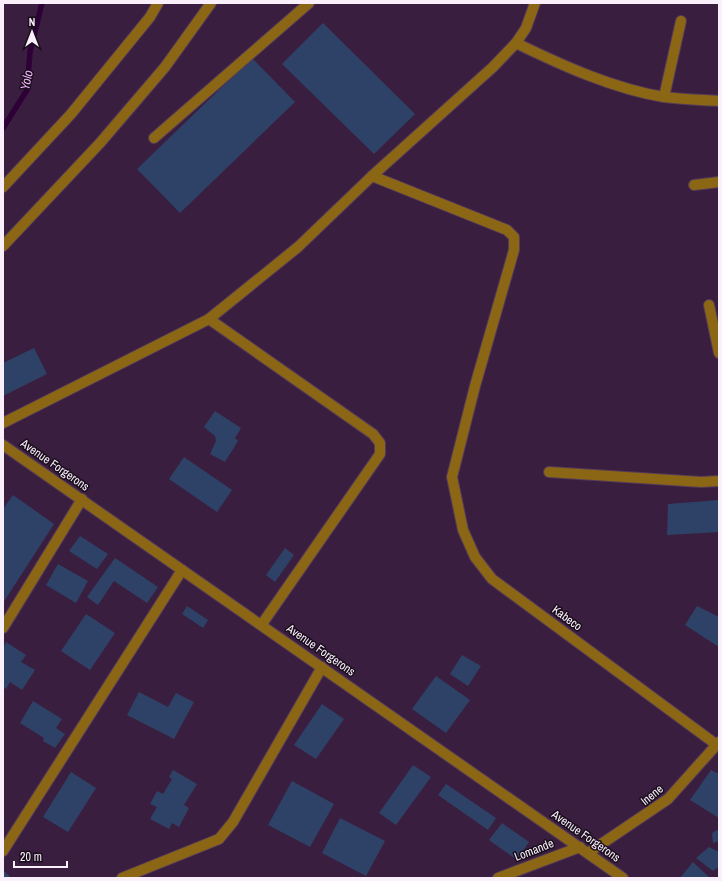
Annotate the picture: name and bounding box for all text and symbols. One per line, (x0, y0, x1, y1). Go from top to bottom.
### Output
north arrow (12, 12, 52, 52)
text: N (29, 15, 35, 29)
water label: Yolo (16, 69, 37, 92)
street label: Avenue Forgerons (17, 435, 93, 495)
street label: Kabeco (549, 602, 585, 634)
street label: Avenue Forgerons (283, 620, 359, 680)
street label: Inene (637, 781, 667, 809)
street label: Avenue Forgerons (548, 806, 624, 866)
street label: Lomande (512, 835, 556, 865)
scale bar (14, 843, 67, 869)
text: 20 m (20, 849, 42, 865)

